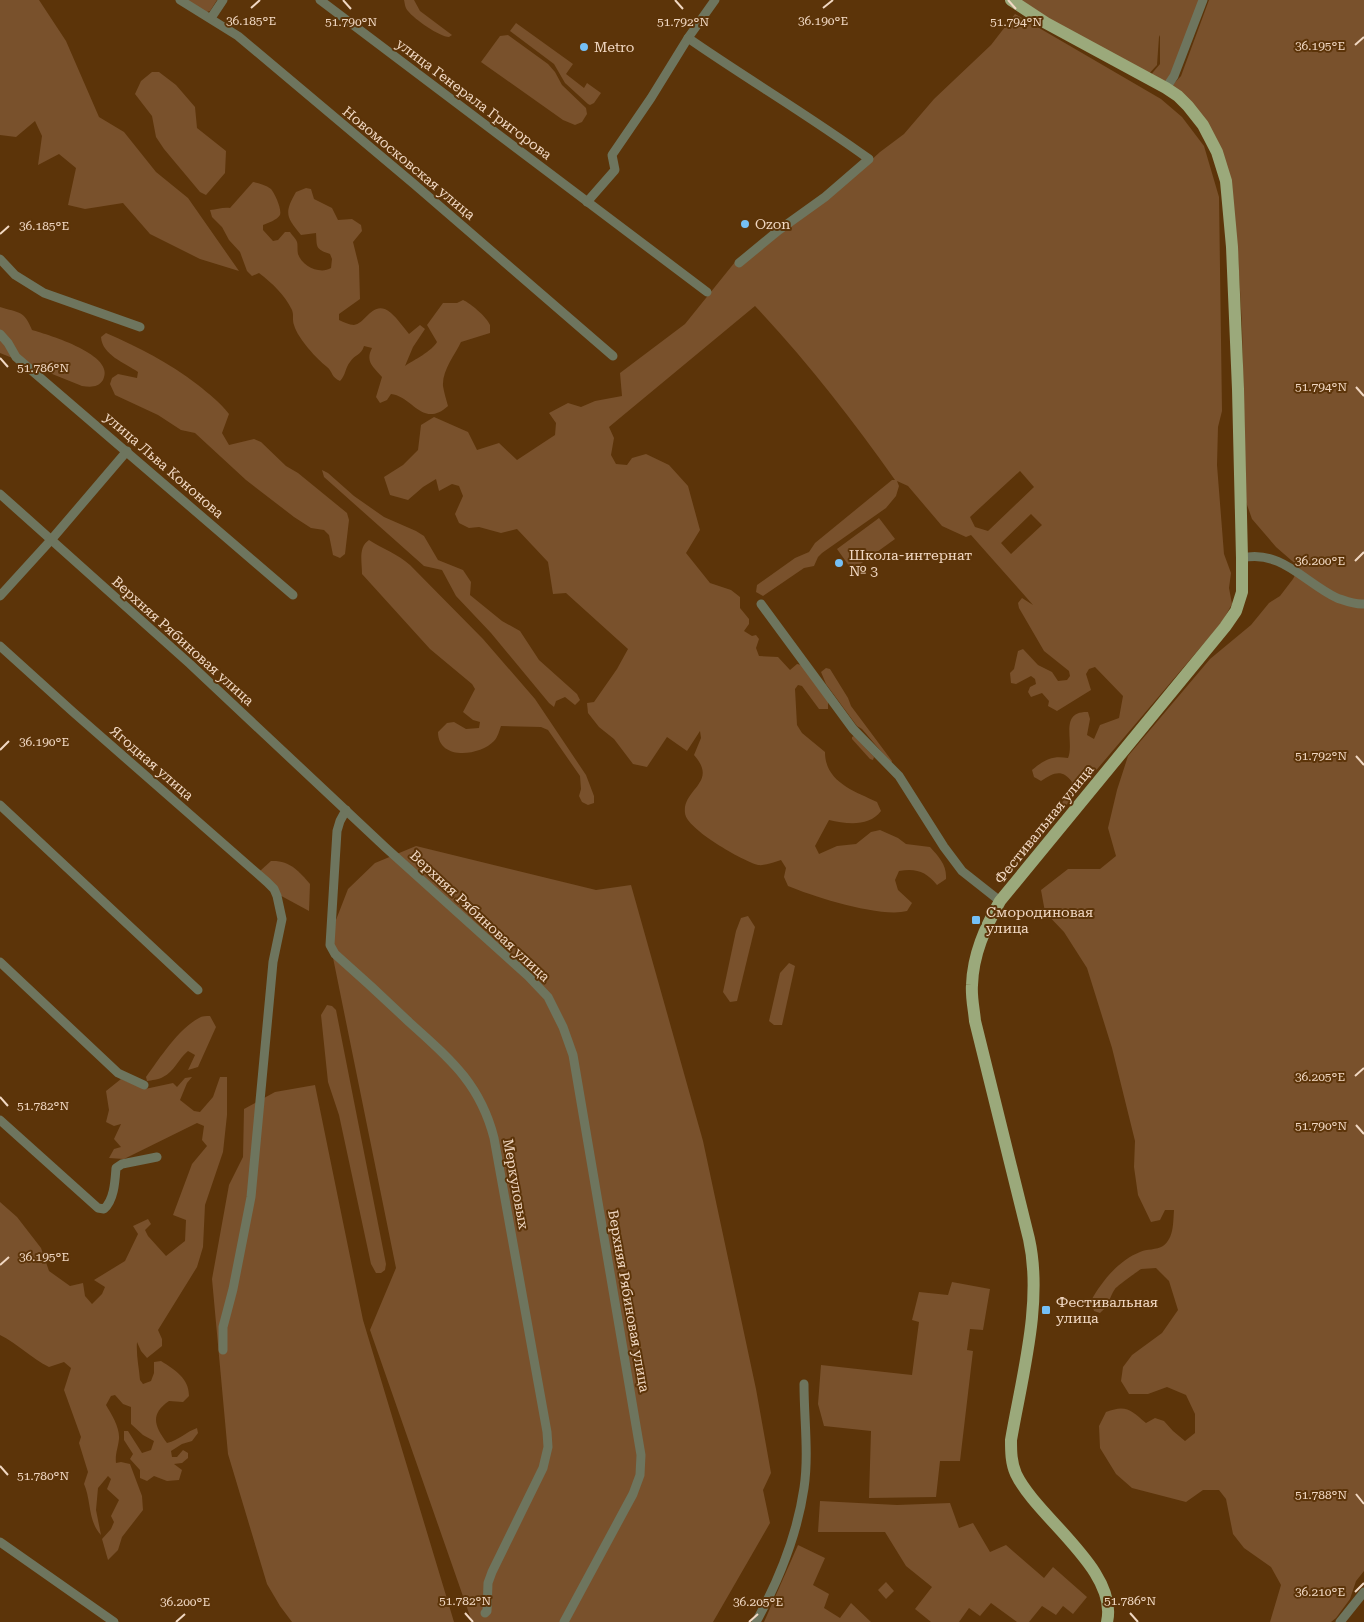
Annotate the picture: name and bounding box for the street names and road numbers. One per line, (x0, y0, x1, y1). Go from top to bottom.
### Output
street label: улица Генерала Григорова (393, 35, 555, 163)
street label: Новомосковская улица (340, 103, 479, 223)
street label: улица Льва Кононова (101, 409, 227, 522)
street label: Верхняя Рябиновая улица (109, 573, 257, 709)
street label: Ягодная улица (107, 723, 197, 804)
street label: Фестивальная улица (991, 761, 1097, 887)
street label: Верхняя Рябиновая улица (407, 847, 553, 985)
street label: Меркуловых (500, 1137, 532, 1231)
street label: Верхняя Рябиновая улица (605, 1208, 653, 1394)

